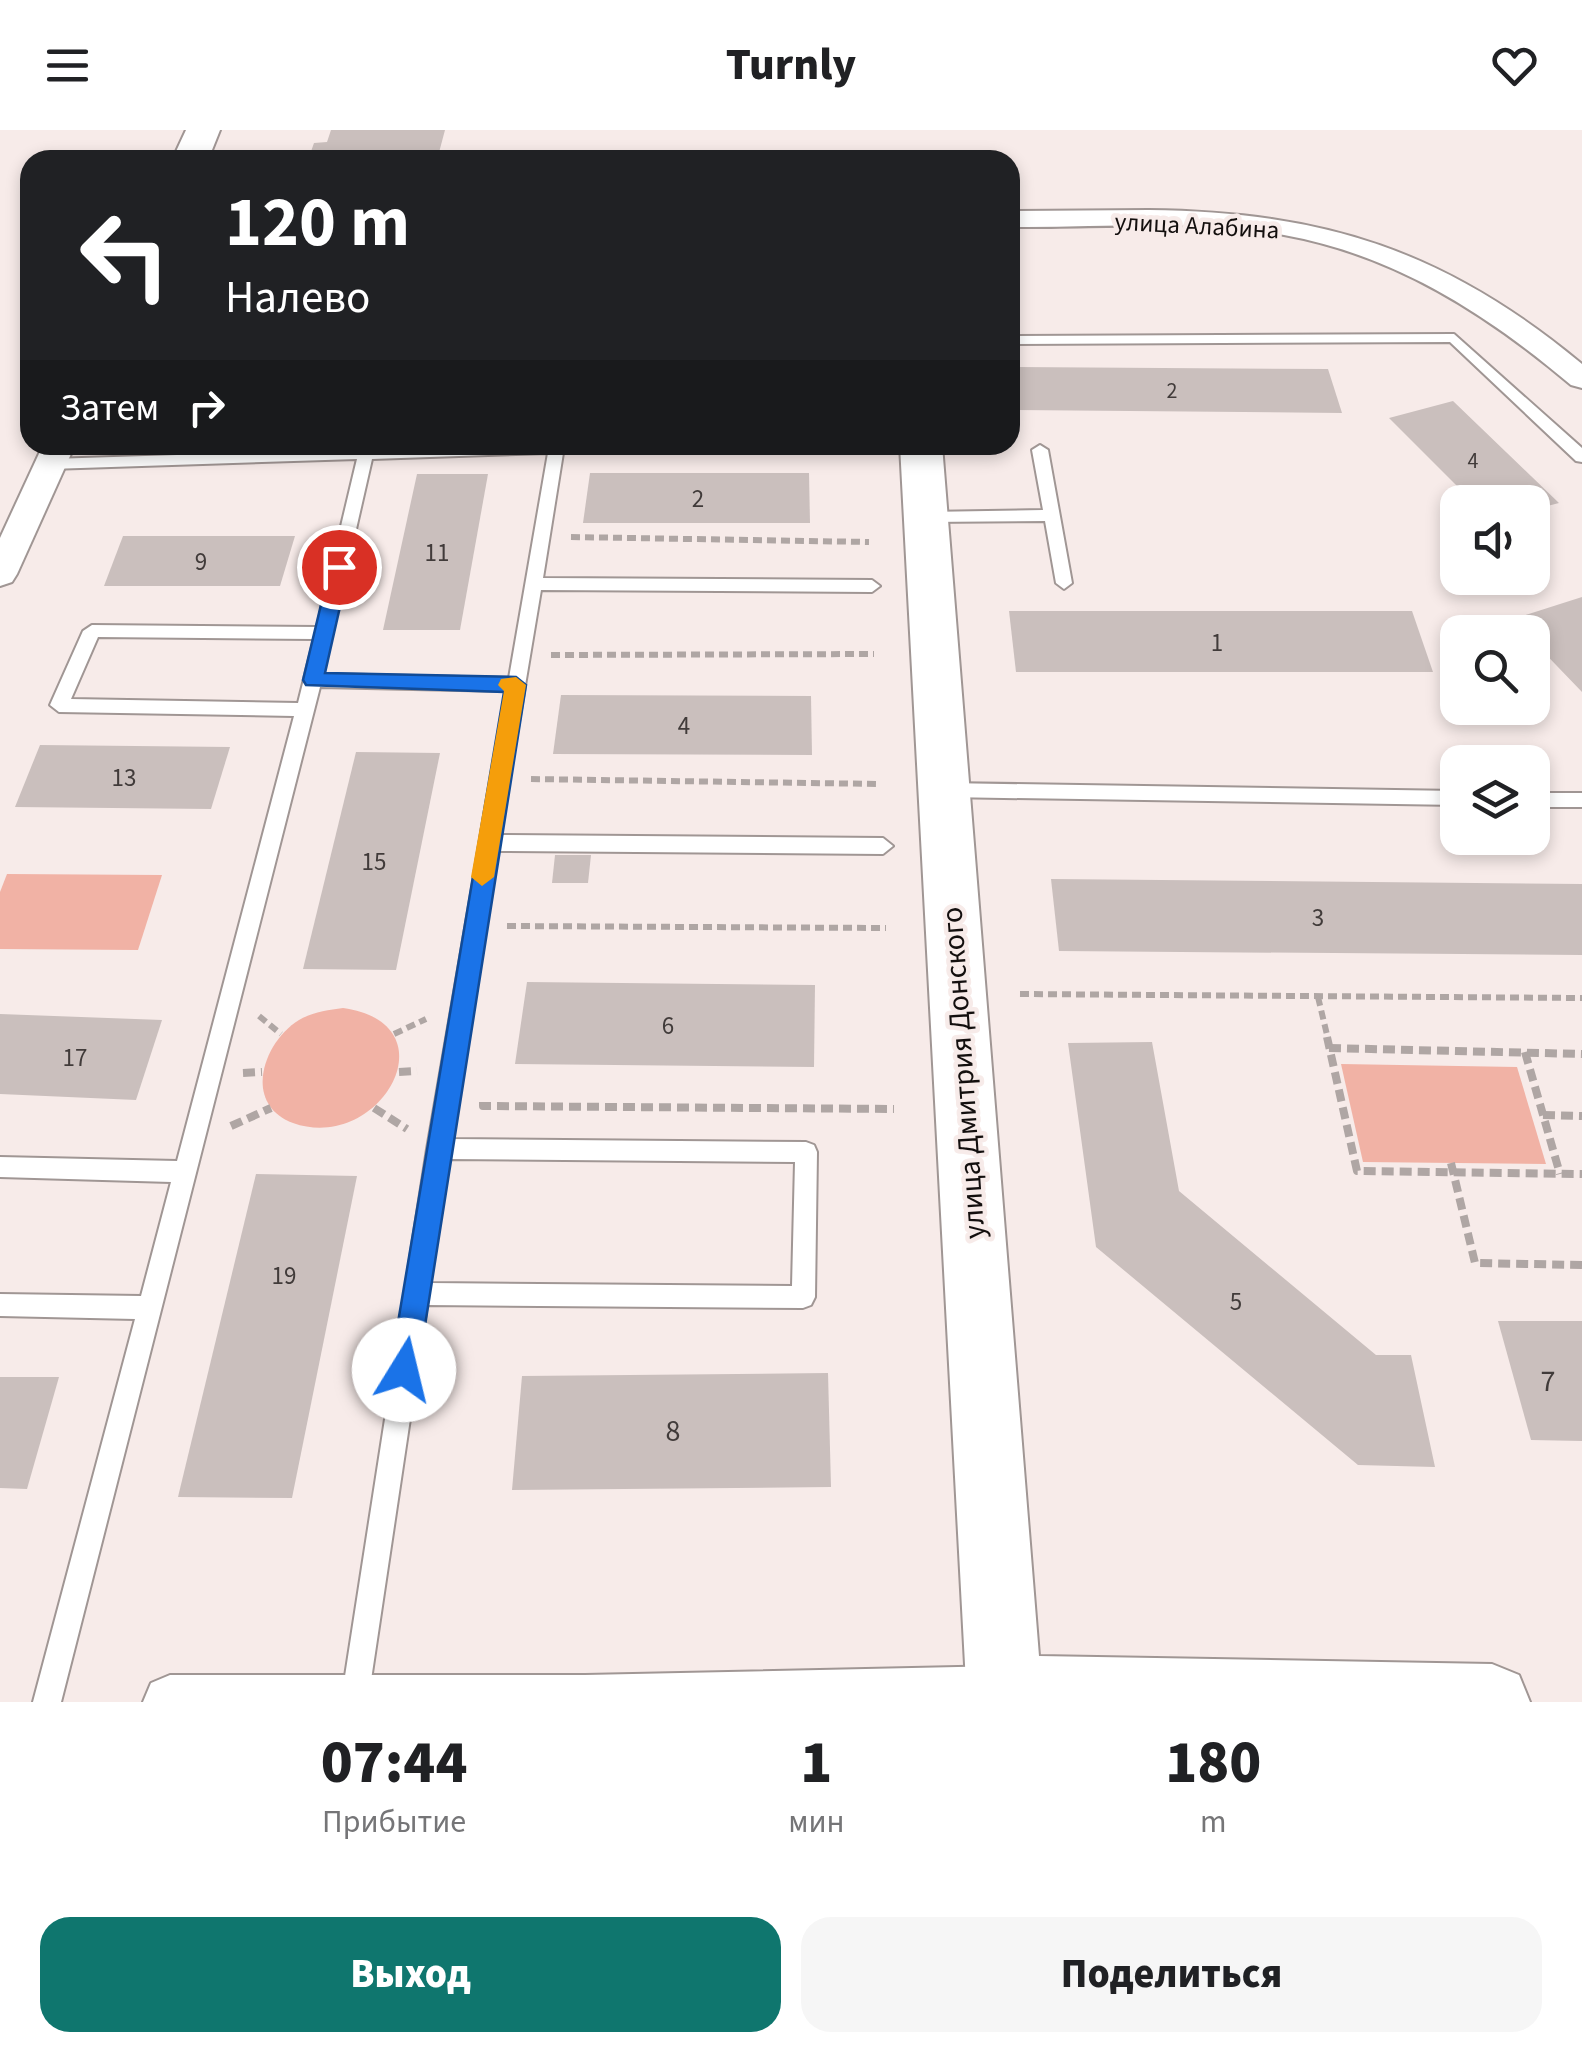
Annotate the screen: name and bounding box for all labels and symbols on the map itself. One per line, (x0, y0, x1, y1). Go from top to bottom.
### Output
street label: улица Алабина (1114, 204, 1280, 248)
house number: 2 (1167, 375, 1177, 407)
house number: 4 (1468, 445, 1479, 477)
house number: 2 (692, 481, 704, 517)
pin (297, 525, 382, 610)
house number: 11 (425, 535, 449, 571)
house number: 9 (195, 544, 207, 580)
house number: 1 (1211, 625, 1223, 661)
house number: 4 (678, 708, 690, 744)
house number: 13 (112, 760, 136, 796)
house number: 15 (362, 844, 386, 880)
house number: 3 (1312, 900, 1324, 936)
street label: улица Дмитрия Донского (930, 905, 997, 1240)
house number: 6 (662, 1008, 674, 1044)
house number: 17 (63, 1040, 87, 1076)
house number: 19 (272, 1258, 296, 1294)
house number: 5 (1230, 1284, 1242, 1320)
position arrow (352, 1318, 456, 1422)
house number: 7 (1541, 1360, 1555, 1403)
house number: 8 (666, 1410, 680, 1453)

